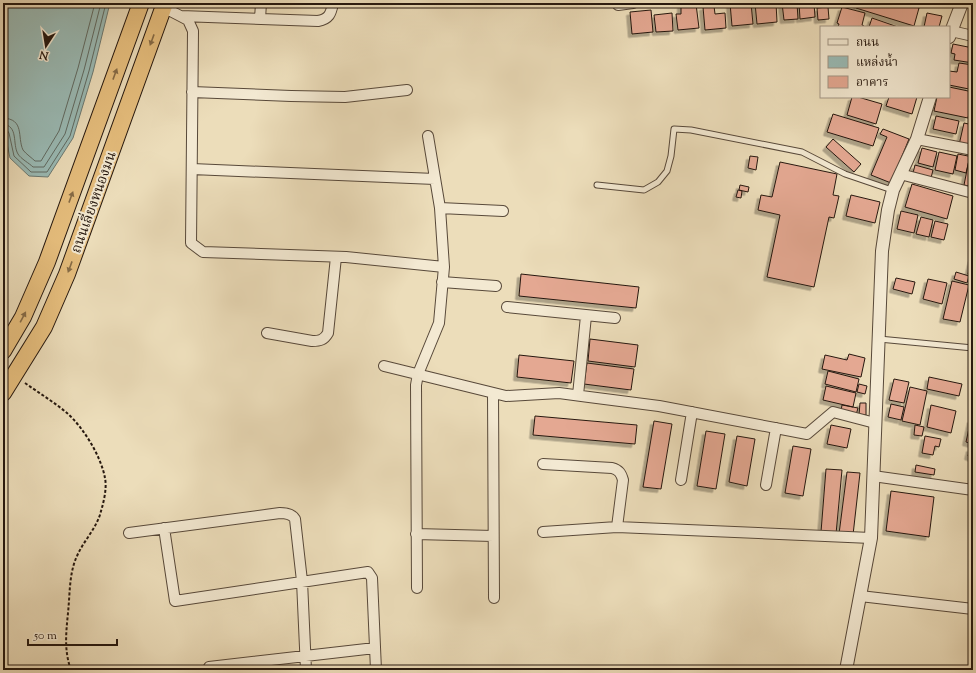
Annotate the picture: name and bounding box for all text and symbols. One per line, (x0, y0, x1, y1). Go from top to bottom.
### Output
north arrow (26, 26, 66, 66)
legend (820, 26, 950, 98)
one-way arrow (148, 34, 154, 46)
text: ถนน (856, 34, 879, 52)
text: N (38, 46, 51, 64)
text: แหล่งน้ำ (856, 53, 898, 72)
one-way arrow (112, 68, 118, 80)
text: อาคาร (856, 74, 888, 92)
street label: ถนนเลี่ยงหนองมน (65, 148, 123, 256)
one-way arrow (68, 190, 74, 202)
one-way arrow (66, 262, 72, 274)
one-way arrow (19, 311, 26, 323)
scale bar (28, 621, 117, 647)
text: 50 m (33, 627, 57, 645)

